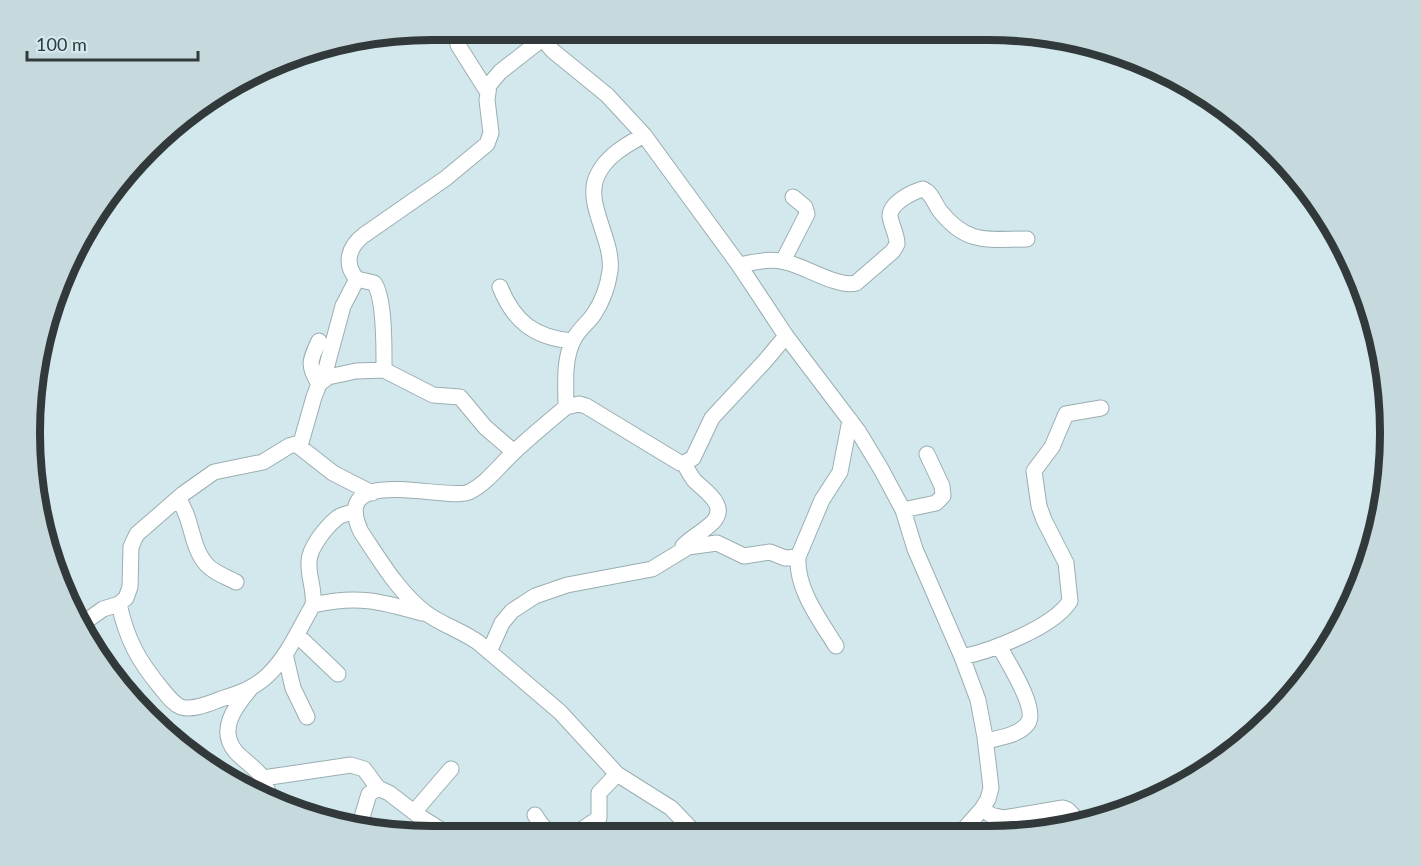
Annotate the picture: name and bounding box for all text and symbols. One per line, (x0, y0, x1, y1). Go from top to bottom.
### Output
scale bar (27, 24, 198, 62)
text: 100 m (36, 33, 87, 55)

